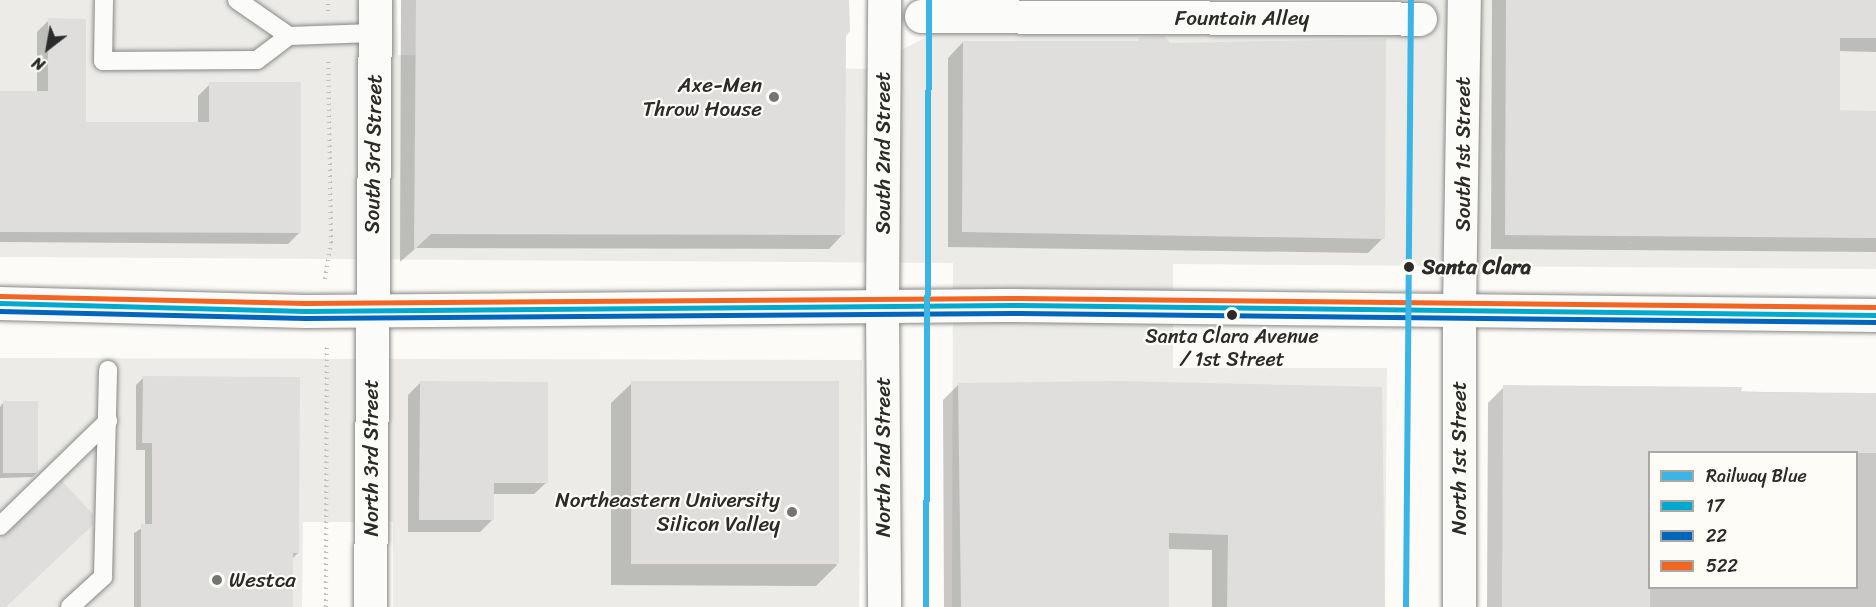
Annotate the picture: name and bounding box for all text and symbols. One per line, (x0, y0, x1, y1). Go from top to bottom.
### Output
street label: Fountain Alley (1175, 5, 1309, 31)
north arrow (18, 18, 78, 78)
text: N (26, 49, 51, 79)
place label: Axe-Men Throw House (643, 72, 762, 122)
street label: South 2nd Street (870, 72, 896, 234)
street label: South 3rd Street (359, 75, 387, 233)
street label: South 1st Street (1450, 76, 1476, 232)
marker: Axe-Men Throw House (767, 90, 781, 104)
place label: Santa Clara (1422, 254, 1531, 280)
marker: Santa Clara (1400, 258, 1418, 276)
marker: Santa Clara Avenue / 1st Street (1226, 309, 1238, 321)
place label: Santa Clara Avenue / 1st Street (1146, 324, 1318, 371)
street label: North 2nd Street (870, 377, 896, 537)
street label: North 3rd Street (358, 379, 384, 537)
street label: North 1st Street (1446, 381, 1472, 535)
legend (1648, 451, 1858, 589)
text: Railway Blue (1706, 460, 1807, 492)
place label: Northeastern University Silicon Valley (554, 487, 780, 537)
text: 17 (1706, 490, 1724, 522)
marker: Northeastern University Silicon Valley (785, 505, 799, 519)
text: 22 (1706, 520, 1727, 552)
text: 522 (1706, 550, 1738, 582)
place label: Westca (229, 567, 296, 593)
marker: Westca (210, 573, 224, 587)

